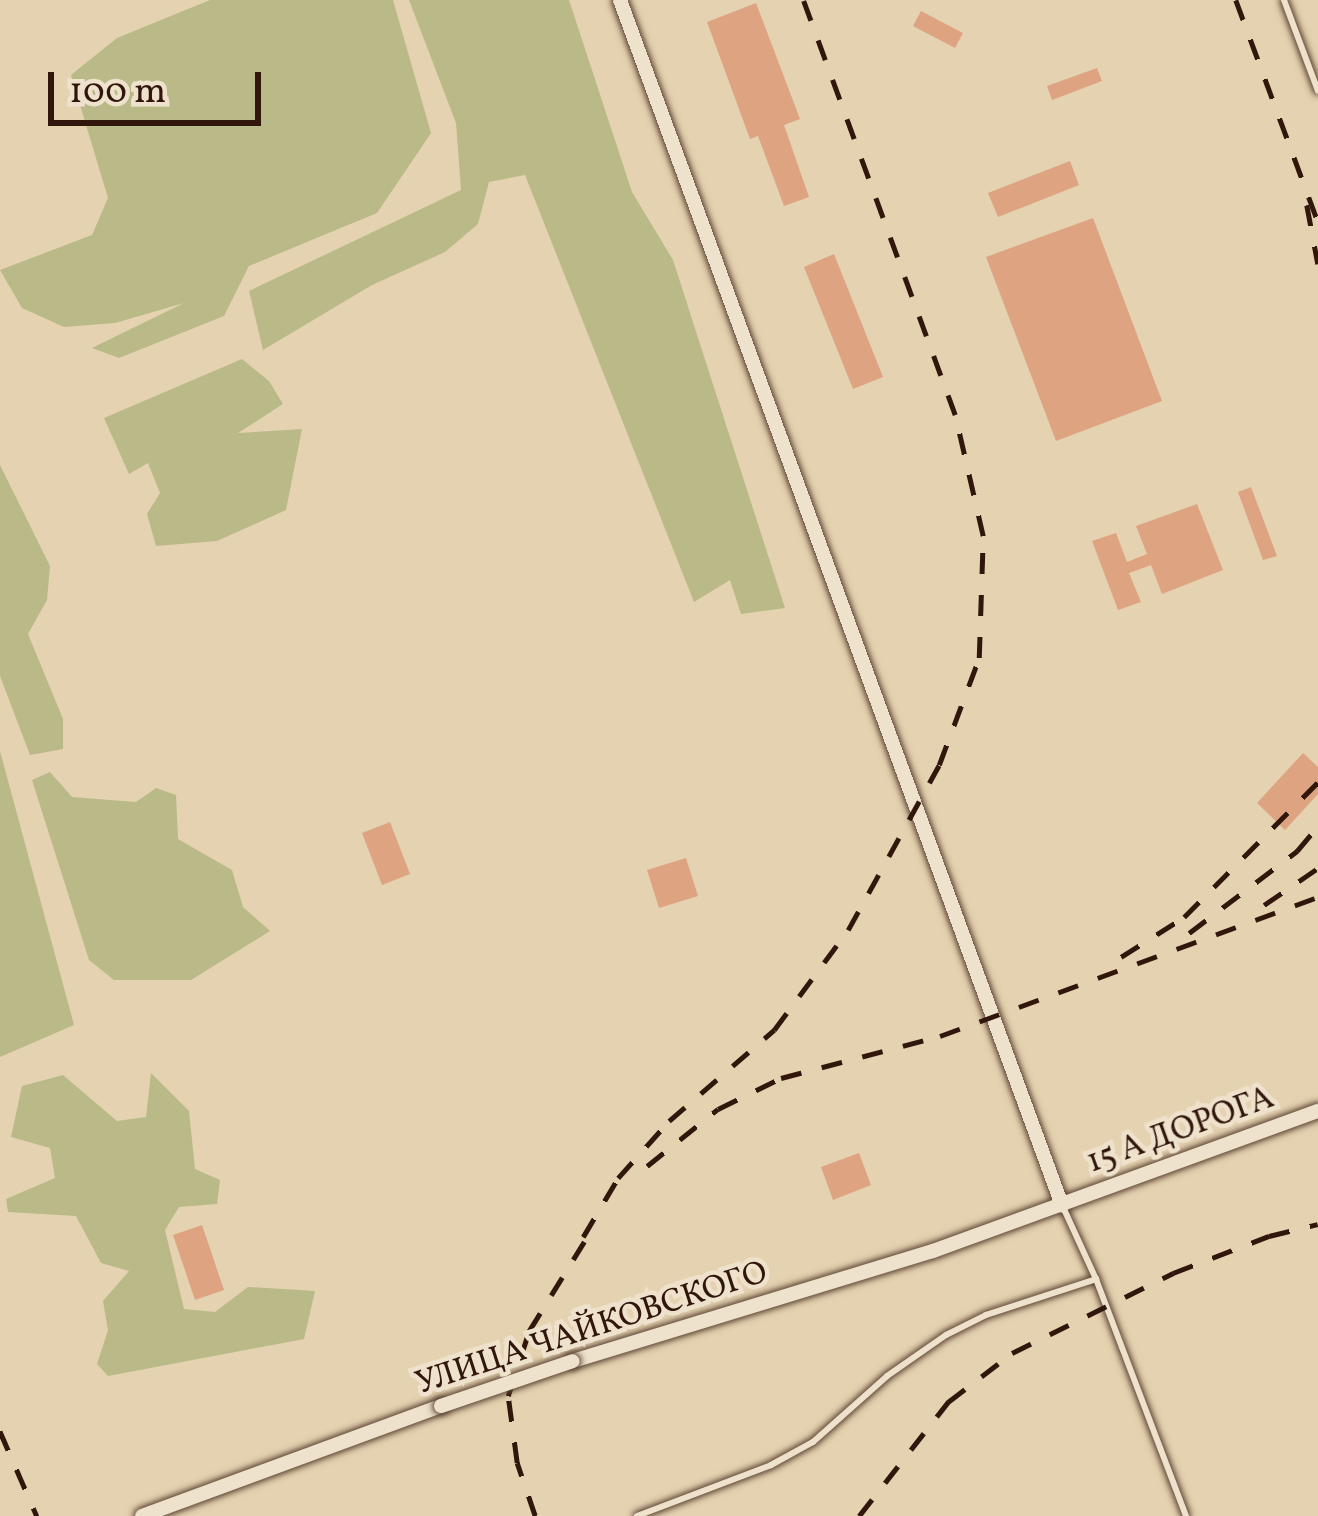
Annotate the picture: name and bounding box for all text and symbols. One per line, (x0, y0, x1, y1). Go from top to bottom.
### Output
scale bar (54, 48, 267, 122)
text: 100 m (69, 68, 166, 118)
street label: 15 А ДОРОГА (1082, 1080, 1280, 1184)
street label: УЛИЦА ЧАЙКОВСКОГО (411, 1254, 773, 1406)

